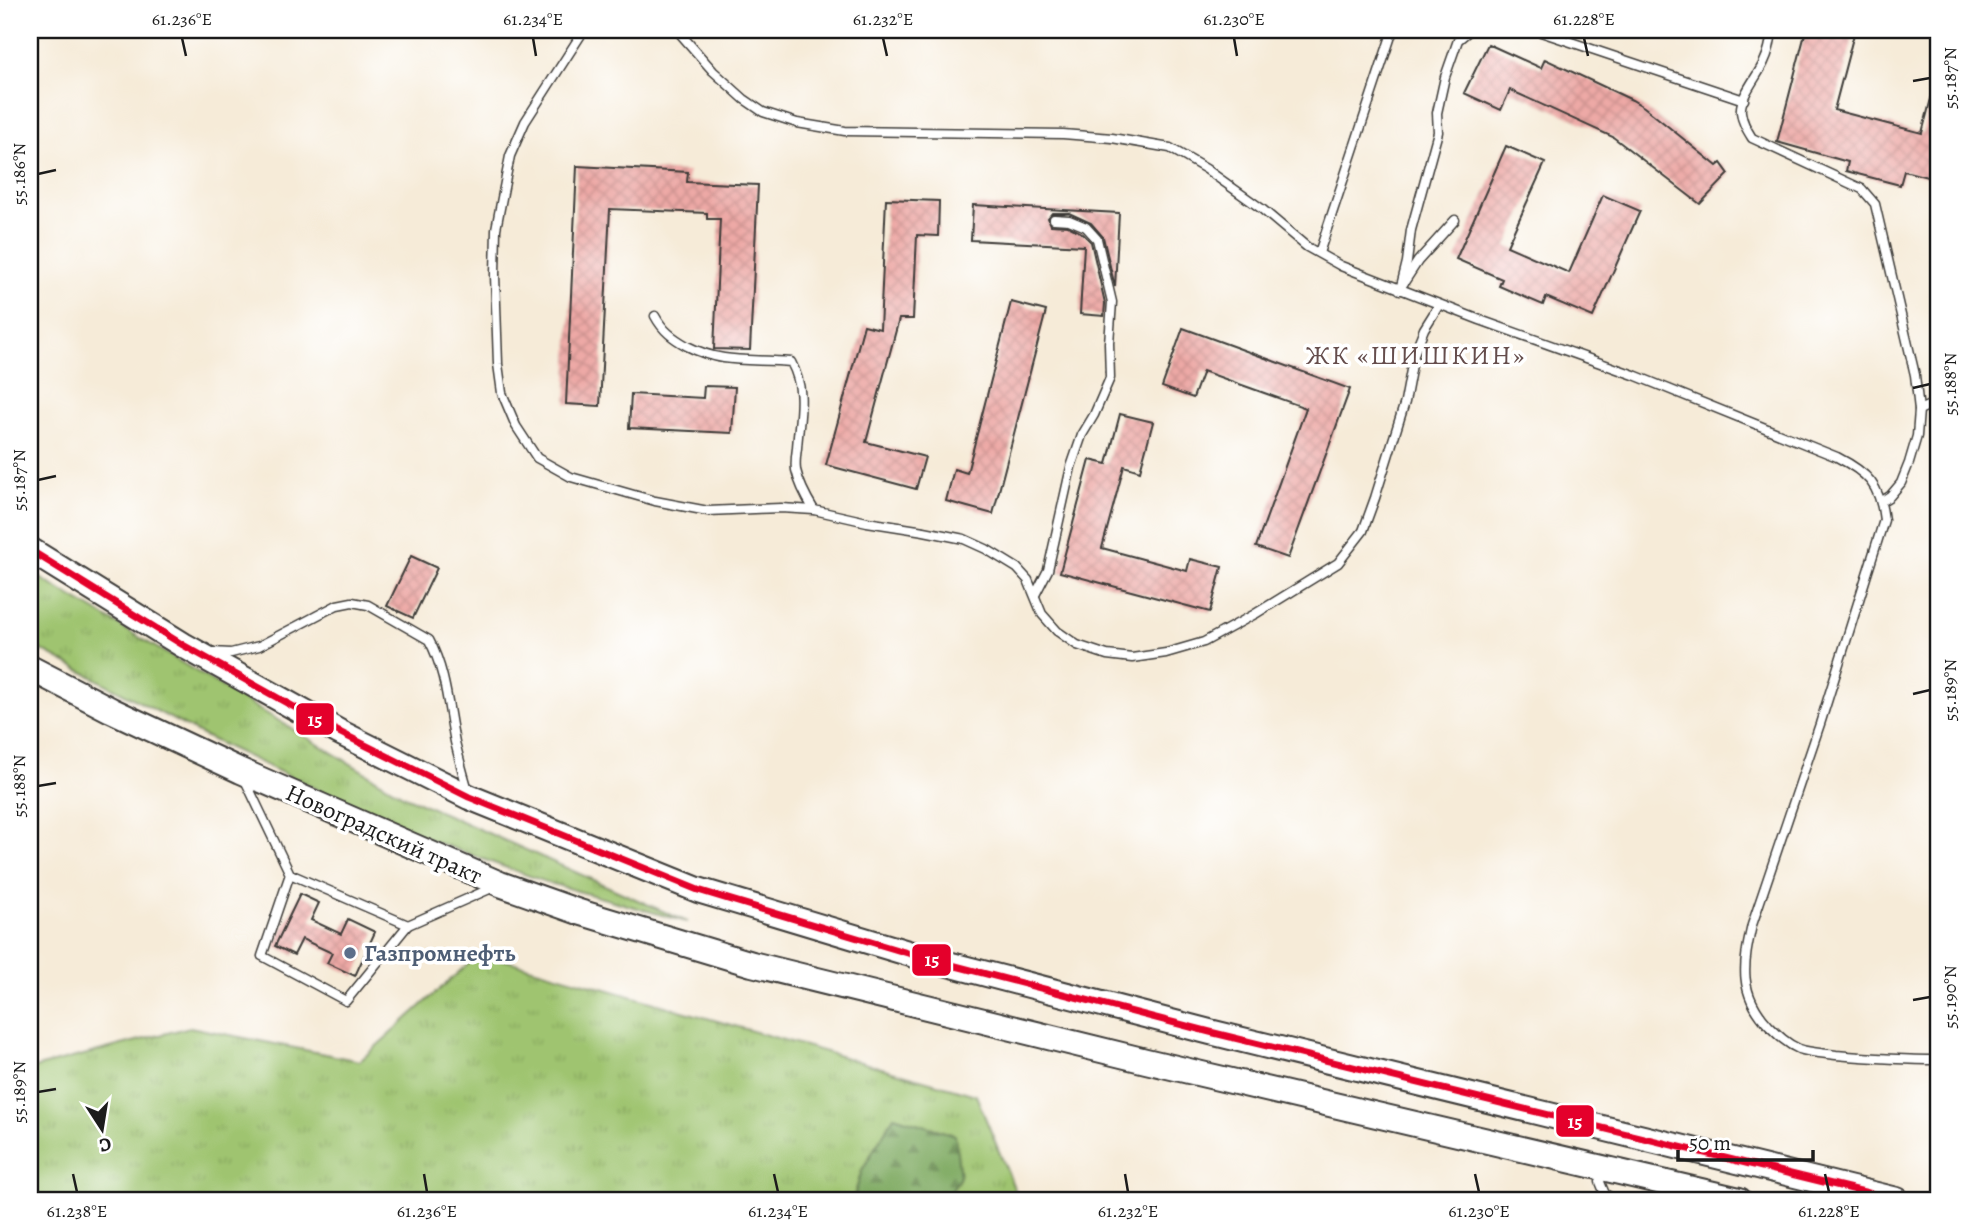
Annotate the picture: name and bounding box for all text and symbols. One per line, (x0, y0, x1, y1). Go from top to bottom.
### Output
text: 61.236°E (152, 7, 212, 31)
text: 61.234°E (503, 7, 563, 31)
text: 61.232°E (853, 7, 913, 31)
text: 61.230°E (1203, 7, 1265, 31)
text: 61.228°E (1553, 7, 1615, 31)
text: 55.187°N (1938, 47, 1962, 109)
text: 55.186°N (7, 143, 31, 205)
district label: ЖК «ШИШКИН» (1306, 338, 1526, 373)
text: 55.188°N (1938, 352, 1962, 415)
text: 55.187°N (7, 449, 31, 511)
text: 55.189°N (1938, 659, 1962, 721)
line badge: 15 (295, 702, 335, 736)
text: 15 (308, 707, 322, 733)
text: 55.188°N (7, 754, 31, 817)
street label: Новоградский тракт (281, 776, 488, 892)
place label: Газпромнефть (364, 937, 515, 969)
line badge: 15 (911, 943, 952, 977)
marker: Газпромнефть (342, 945, 358, 961)
text: 15 (925, 947, 939, 973)
text: 55.190°N (1938, 965, 1962, 1029)
text: 55.189°N (7, 1061, 31, 1123)
north arrow (66, 1094, 136, 1164)
line badge: 15 (1555, 1104, 1595, 1138)
text: 15 (1568, 1109, 1582, 1135)
scale bar (1678, 1118, 1813, 1162)
text: 50 m (1689, 1129, 1731, 1157)
text: С (97, 1131, 114, 1159)
text: 61.238°E (47, 1199, 107, 1223)
text: 61.236°E (397, 1199, 457, 1223)
text: 61.234°E (748, 1199, 808, 1223)
text: 61.232°E (1098, 1199, 1158, 1223)
text: 61.230°E (1448, 1199, 1510, 1223)
text: 61.228°E (1798, 1199, 1860, 1223)

